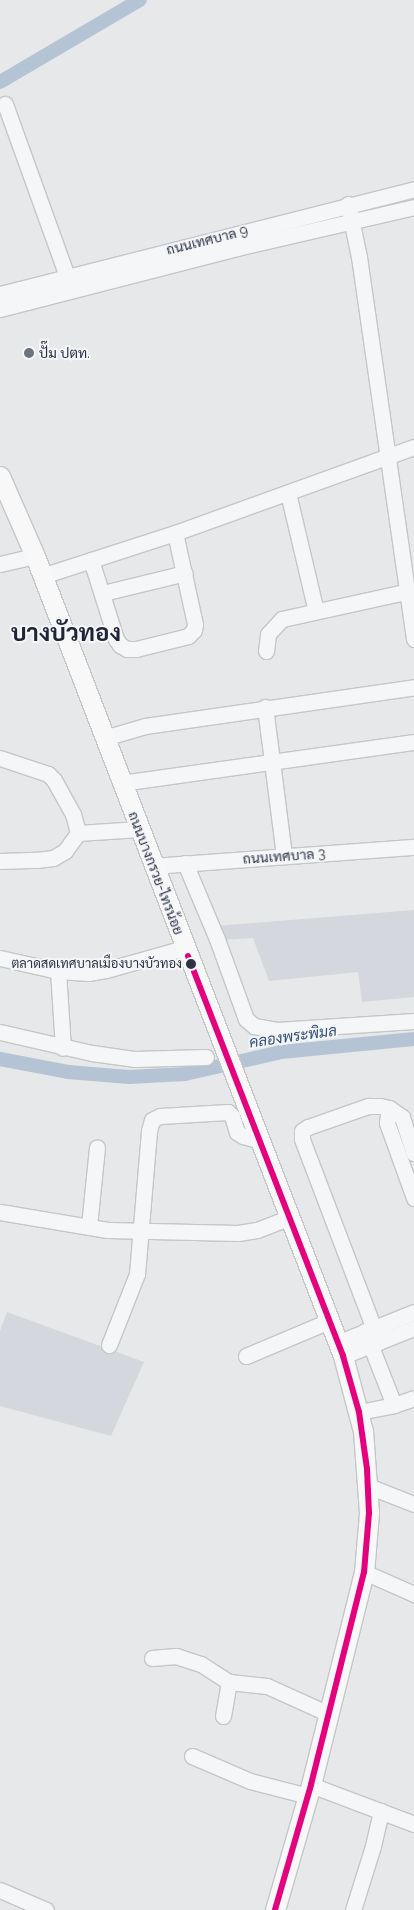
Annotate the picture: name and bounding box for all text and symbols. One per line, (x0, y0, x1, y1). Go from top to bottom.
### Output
street label: ถนนเทศบาล 9 (164, 222, 250, 258)
place label: ปั๊ม ปตท. (39, 345, 90, 361)
marker: ปั๊ม ปตท. (23, 347, 35, 359)
district label: บางบัวทอง (11, 619, 121, 647)
street label: ถนนบางกรวย-ไทรน้อย (125, 809, 187, 937)
street label: ถนนเทศบาล 3 (242, 845, 326, 867)
place label: ตลาดสดเทศบาลเมืองบางบัวทอง (11, 956, 182, 972)
marker: ตลาดสดเทศบาลเมืองบางบัวทอง (186, 959, 196, 969)
water label: คลองพระพิมล (248, 1022, 338, 1052)

